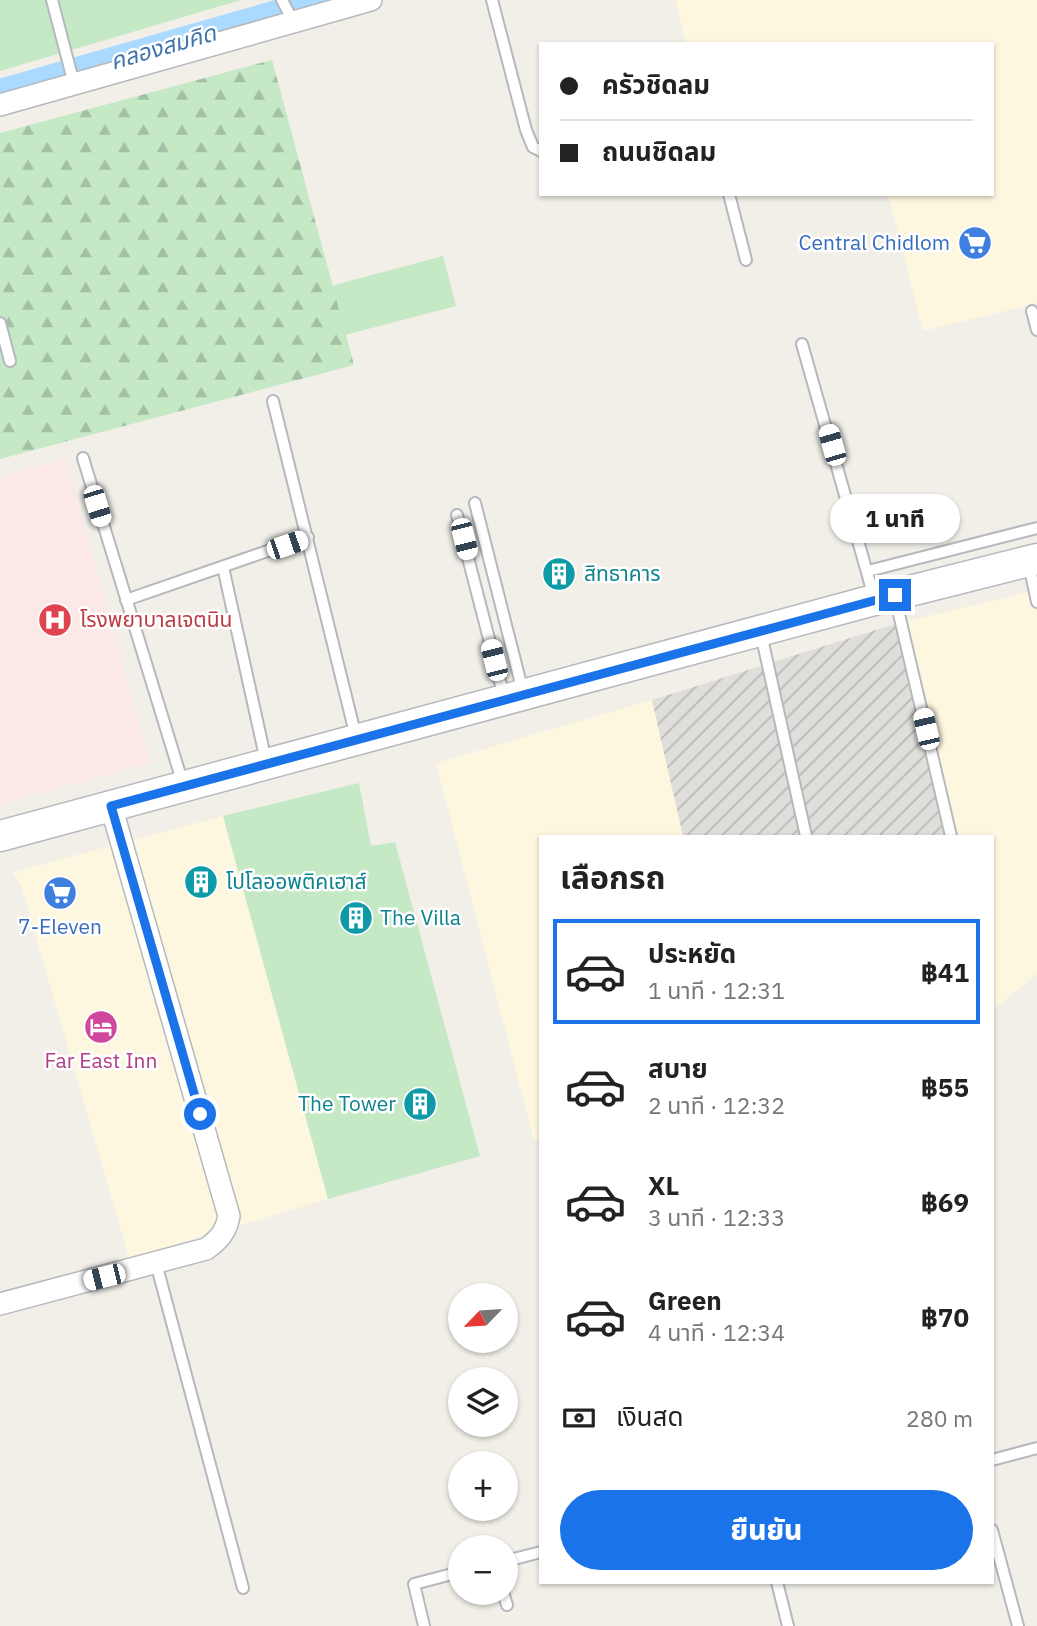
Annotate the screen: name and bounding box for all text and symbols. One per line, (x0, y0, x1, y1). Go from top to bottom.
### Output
water label: คลองสมคิด (106, 16, 220, 75)
text: ครัวชิดลม (602, 67, 710, 101)
text: ถนนชิดลม (602, 134, 716, 168)
supermarket icon: Central Chidlom (956, 224, 994, 262)
place label: Central Chidlom (798, 228, 950, 256)
car (817, 422, 848, 468)
car (81, 483, 114, 529)
callout: 1 นาที (830, 494, 960, 542)
text: 1 นาที (865, 503, 925, 533)
car (449, 516, 480, 562)
car (264, 528, 311, 562)
building icon: สิทธาคาร (540, 555, 578, 593)
place label: สิทธาคาร (584, 559, 660, 587)
route end (879, 579, 911, 611)
hospital icon: โรงพยาบาลเจตนิน (36, 601, 74, 639)
place label: โรงพยาบาลเจตนิน (80, 605, 232, 633)
car (479, 637, 510, 683)
car (912, 706, 941, 752)
text: เลือกรถ (560, 856, 665, 898)
building icon: โปโลออพติคเฮาส์ (182, 863, 220, 901)
place label: โปโลออพติคเฮาส์ (226, 867, 367, 895)
supermarket icon: 7-Eleven (41, 874, 79, 912)
building icon: The Villa (337, 899, 375, 937)
place label: The Villa (380, 903, 461, 931)
place label: 7-Eleven (18, 912, 102, 940)
text: ประหยัด (648, 936, 736, 970)
icon: car (564, 940, 627, 1003)
text: ฿41 (921, 955, 969, 989)
text: 1 นาที · 12:31 (648, 975, 785, 1005)
hotel icon: Far East Inn (82, 1008, 120, 1046)
place label: Far East Inn (45, 1046, 157, 1074)
text: สบาย (648, 1051, 708, 1085)
icon: car (564, 1055, 627, 1118)
text: ฿55 (921, 1070, 969, 1104)
building icon: The Tower (401, 1085, 439, 1123)
place label: The Tower (298, 1089, 396, 1117)
text: 2 นาที · 12:32 (648, 1090, 785, 1120)
route start (184, 1098, 216, 1130)
text: XL (648, 1168, 679, 1202)
icon: car (564, 1170, 627, 1233)
text: ฿69 (921, 1185, 969, 1219)
text: 3 นาที · 12:33 (648, 1202, 785, 1232)
car (82, 1262, 127, 1292)
north arrow (448, 1283, 518, 1353)
map controls (448, 1283, 518, 1605)
text: Green (648, 1283, 722, 1317)
icon: car (564, 1285, 627, 1348)
text: ฿70 (921, 1300, 969, 1334)
text: 4 นาที · 12:34 (648, 1317, 785, 1347)
button: layers (448, 1367, 518, 1437)
icon: cash (560, 1399, 598, 1437)
text: เงินสด (616, 1399, 683, 1433)
text: 280 m (906, 1403, 973, 1433)
button: + (448, 1451, 518, 1521)
button: ยืนยัน (560, 1490, 973, 1570)
button: − (448, 1535, 518, 1605)

